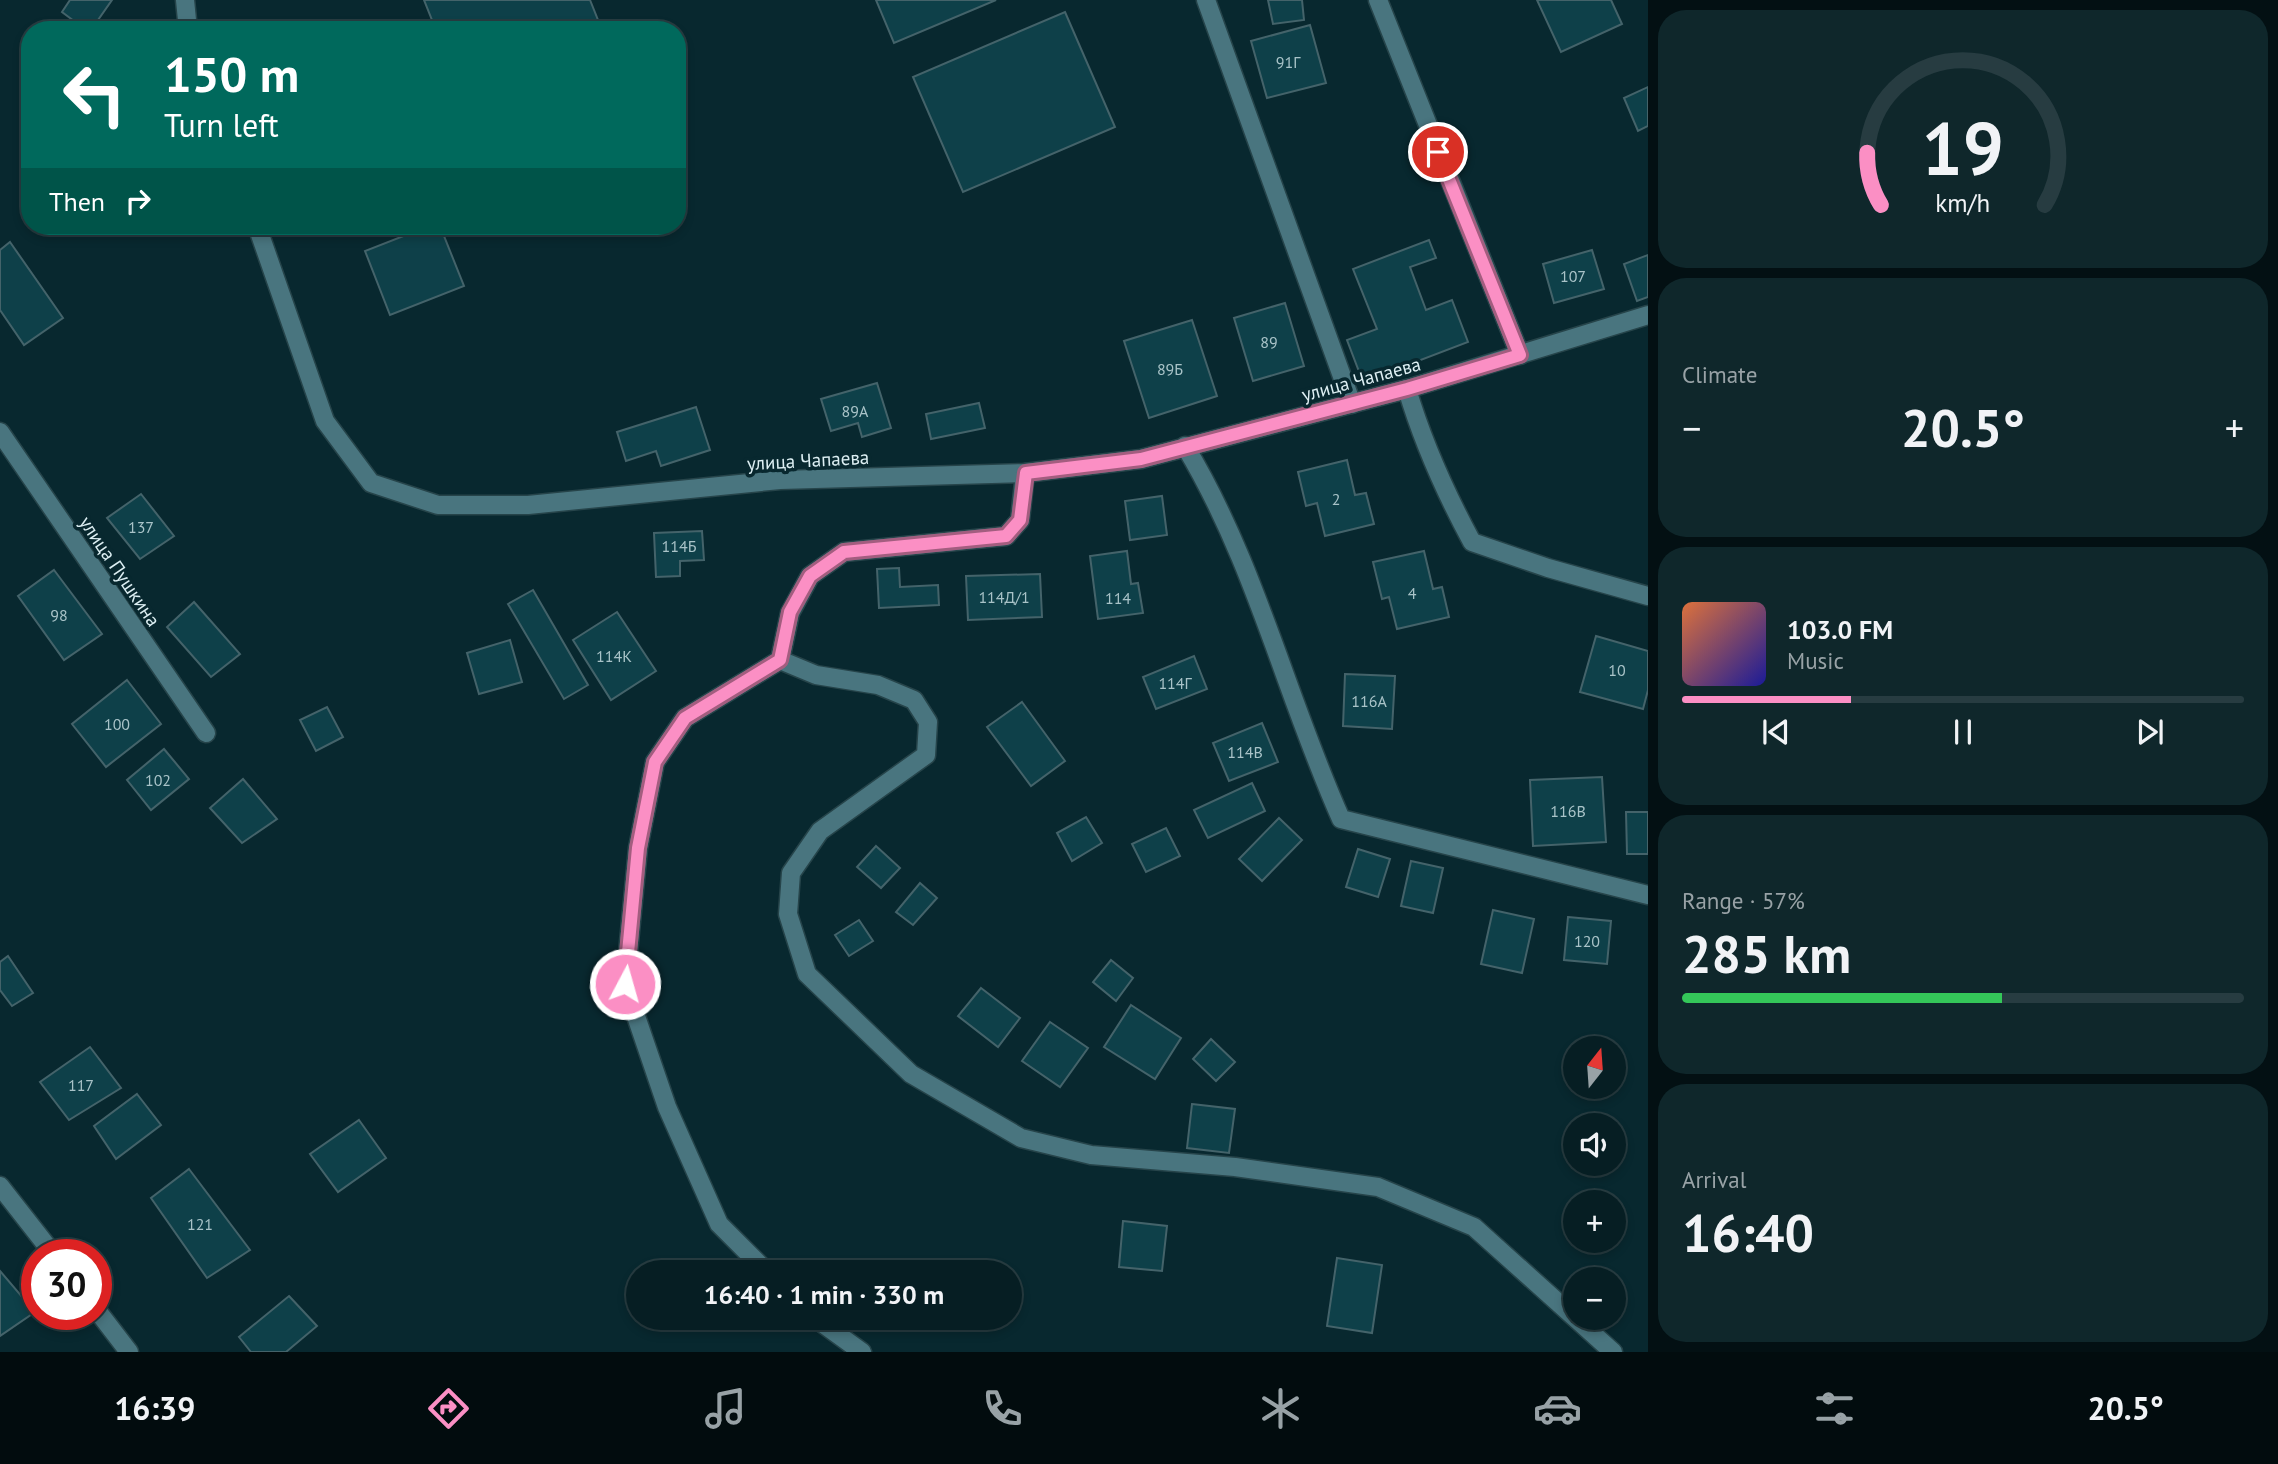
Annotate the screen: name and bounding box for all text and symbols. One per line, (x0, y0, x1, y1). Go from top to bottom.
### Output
text: 150 m (164, 42, 299, 106)
icon: left (49, 49, 140, 140)
house number: 91Г (1276, 52, 1301, 72)
text: 19 (1922, 102, 2004, 196)
text: Turn left (164, 104, 279, 146)
pin (1408, 122, 1468, 182)
icon: arrive (1419, 133, 1457, 171)
icon: right (119, 182, 157, 220)
text: Then (49, 185, 105, 218)
text: km/h (1936, 187, 1990, 219)
house number: 107 (1560, 266, 1586, 286)
house number: 89 (1260, 332, 1278, 352)
street label: улица Чапаева (1299, 352, 1423, 406)
house number: 89Б (1157, 359, 1183, 379)
text: Climate (1682, 360, 1757, 389)
text: 20.5° (1901, 394, 2025, 461)
house number: 89А (842, 401, 869, 421)
text: − (1682, 403, 1701, 452)
text: + (2225, 403, 2244, 452)
street label: улица Чапаева (746, 445, 870, 475)
house number: 2 (1332, 489, 1340, 509)
street label: улица Пушкина (74, 511, 166, 631)
house number: 137 (128, 517, 154, 537)
house number: 114Б (662, 536, 697, 556)
house number: 4 (1408, 583, 1417, 603)
house number: 114Д/1 (978, 587, 1030, 607)
house number: 114 (1105, 588, 1131, 608)
house number: 98 (50, 605, 68, 625)
text: 103.0 FM (1787, 613, 1893, 646)
house number: 114К (596, 646, 632, 666)
text: Music (1787, 646, 1844, 675)
house number: 10 (1608, 660, 1626, 680)
house number: 114Г (1158, 673, 1193, 693)
house number: 116А (1351, 691, 1387, 711)
icon: previous (1757, 713, 1795, 751)
icon: pause (1944, 713, 1982, 751)
icon: next (2131, 713, 2169, 751)
house number: 100 (104, 714, 130, 734)
house number: 114В (1227, 742, 1263, 762)
house number: 102 (145, 770, 171, 790)
house number: 116В (1550, 801, 1586, 821)
text: Range · 57% (1682, 886, 1805, 915)
text: 285 km (1682, 920, 1851, 987)
house number: 120 (1574, 931, 1600, 951)
position arrow (588, 947, 662, 1021)
north arrow (1563, 1036, 1626, 1099)
map controls (1563, 1036, 1626, 1330)
house number: 117 (68, 1075, 94, 1095)
button: sound (1563, 1113, 1626, 1176)
text: Arrival (1682, 1165, 1746, 1194)
button: + (1563, 1190, 1626, 1253)
text: 16:40 (1682, 1199, 1814, 1266)
house number: 121 (187, 1214, 213, 1234)
speed limit sign: 30 (21, 1239, 112, 1330)
button: − (1563, 1267, 1626, 1330)
text: 16:40 · 1 min · 330 m (704, 1278, 944, 1311)
icon: directions (424, 1384, 473, 1433)
icon: music (701, 1384, 750, 1433)
icon: phone (978, 1384, 1027, 1433)
icon: climate (1256, 1384, 1305, 1433)
icon: car (1533, 1384, 1582, 1433)
icon: filters (1810, 1384, 1859, 1433)
text: 16:39 (114, 1387, 195, 1429)
text: 20.5° (2088, 1387, 2164, 1429)

